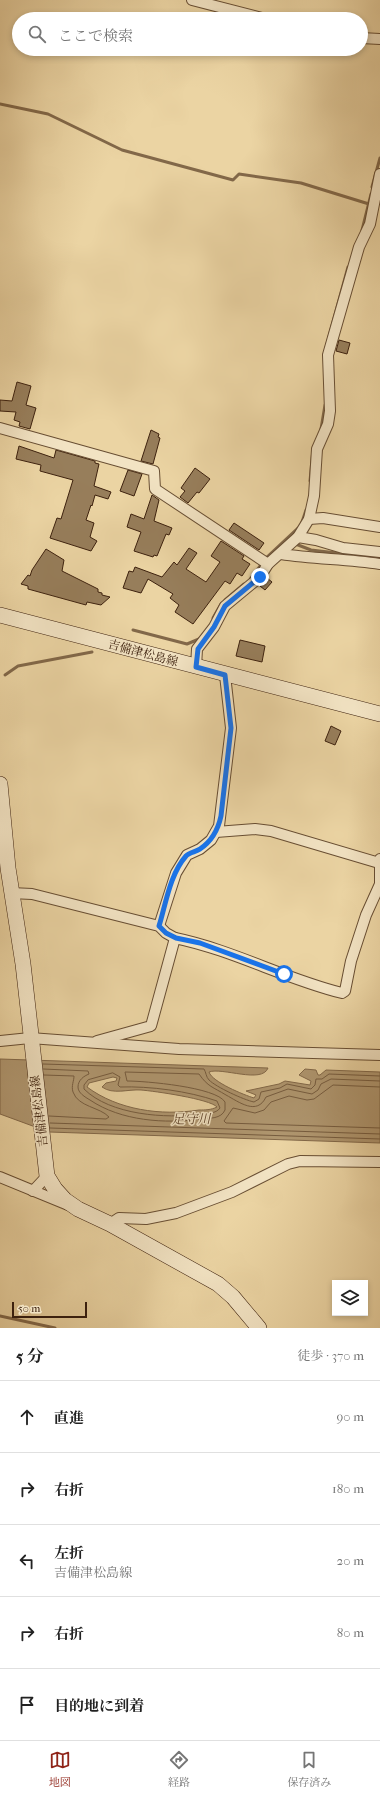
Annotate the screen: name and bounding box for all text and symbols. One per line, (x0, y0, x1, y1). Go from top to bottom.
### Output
search box (12, 12, 368, 56)
icon: search (26, 23, 48, 45)
text: ここで検索 (58, 27, 133, 45)
route end (251, 568, 269, 586)
street label: 吉備津松島線 (106, 637, 180, 669)
route start (275, 965, 293, 983)
street label: 吉備津松島線 (28, 1074, 50, 1148)
water label: 足守川 (171, 1111, 213, 1127)
map controls (332, 1280, 368, 1316)
button: layers (332, 1280, 368, 1316)
scale bar (12, 1300, 87, 1319)
text: 50 m (18, 1302, 40, 1315)
text: 5 分 (16, 1346, 44, 1366)
text: 徒歩 · 370 m (297, 1348, 364, 1363)
icon: ahead (16, 1406, 38, 1428)
text: 直進 (54, 1409, 84, 1427)
text: 90 m (336, 1409, 364, 1424)
icon: right (16, 1478, 38, 1500)
text: 右折 (54, 1481, 84, 1499)
text: 180 m (332, 1481, 364, 1496)
text: 左折 (54, 1544, 84, 1562)
icon: left (16, 1550, 38, 1572)
text: 20 m (337, 1553, 364, 1568)
text: 吉備津松島線 (54, 1565, 132, 1580)
icon: right (16, 1622, 38, 1644)
text: 右折 (54, 1625, 84, 1643)
text: 80 m (337, 1625, 364, 1640)
icon: arrive (16, 1694, 38, 1716)
text: 目的地に到着 (54, 1697, 144, 1715)
tab: 地図 (49, 1749, 71, 1789)
tab: 経路 (168, 1749, 190, 1789)
tab: 保存済み (287, 1749, 331, 1789)

